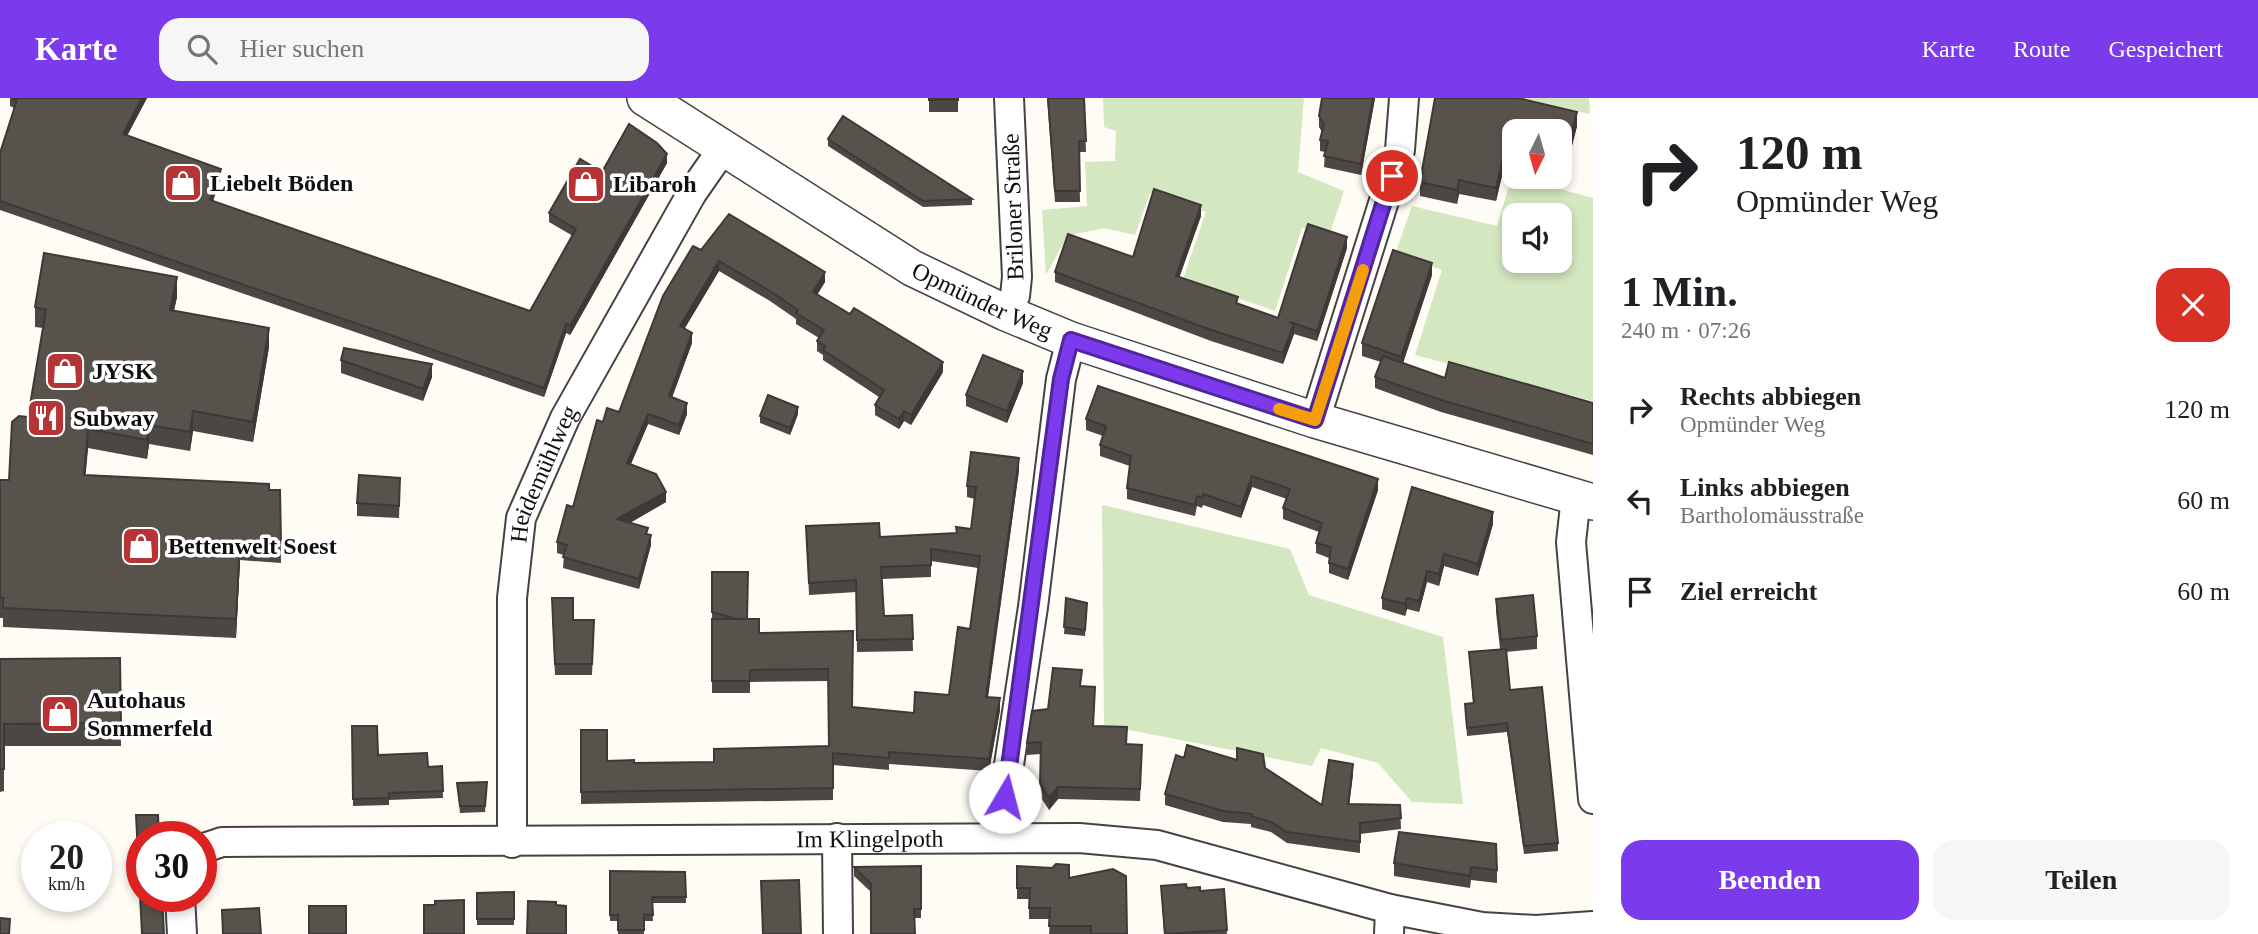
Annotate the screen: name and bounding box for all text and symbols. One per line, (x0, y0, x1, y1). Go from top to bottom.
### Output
search box (159, 18, 649, 81)
icon: search (183, 30, 221, 68)
text: Karte (35, 31, 117, 67)
text: Hier suchen (239, 34, 364, 63)
text: Karte (1922, 36, 1975, 62)
text: Route (2013, 36, 2070, 62)
text: Gespeichert (2108, 36, 2223, 62)
north arrow (1502, 119, 1572, 189)
map controls (1502, 119, 1572, 273)
text: 120 m (1736, 125, 1863, 180)
icon: right (1621, 126, 1712, 217)
street label: Briloner Straße (997, 133, 1029, 281)
pin (1362, 146, 1422, 206)
icon: arrive (1373, 157, 1411, 195)
shop icon: Liebelt Böden (162, 162, 204, 204)
shop icon: Libaroh (565, 163, 607, 205)
place label: Liebelt Böden (210, 170, 353, 196)
place label: Libaroh (613, 171, 697, 197)
text: Opmünder Weg (1736, 183, 1938, 219)
button: sound (1502, 203, 1572, 273)
street label: Opmünder Weg (908, 257, 1056, 344)
button: close (2156, 268, 2230, 342)
text: 1 Min. (1621, 269, 1738, 315)
text: 240 m · 07:26 (1621, 318, 1751, 343)
shop icon: JYSK (44, 350, 86, 392)
place label: JYSK (92, 358, 154, 384)
text: Rechts abbiegen (1680, 382, 1861, 411)
icon: right (1621, 391, 1659, 429)
text: 120 m (2164, 395, 2230, 424)
restaurant icon: Subway (25, 397, 67, 439)
street label: Heidemühlweg (505, 401, 583, 544)
place label: Subway (73, 405, 154, 431)
text: Opmünder Weg (1680, 412, 1825, 437)
text: Links abbiegen (1680, 473, 1850, 502)
icon: left (1621, 482, 1659, 520)
text: 60 m (2177, 486, 2230, 515)
text: Bartholomäusstraße (1680, 503, 1864, 528)
shop icon: Bettenwelt Soest (120, 525, 162, 567)
place label: Bettenwelt Soest (168, 533, 337, 559)
icon: arrive (1621, 573, 1659, 611)
text: Ziel erreicht (1680, 577, 1817, 606)
text: 60 m (2177, 577, 2230, 606)
place label: Autohaus Sommerfeld (87, 687, 213, 741)
shop icon: Autohaus Sommerfeld (39, 693, 81, 735)
position arrow (968, 760, 1042, 834)
speed limit sign: 30 (126, 821, 217, 912)
street label: Im Klingelpoth (796, 826, 944, 852)
text: 20 (49, 838, 84, 877)
button: Beenden (1621, 840, 1919, 920)
button: Teilen (1933, 840, 2230, 920)
text: km/h (48, 874, 85, 894)

